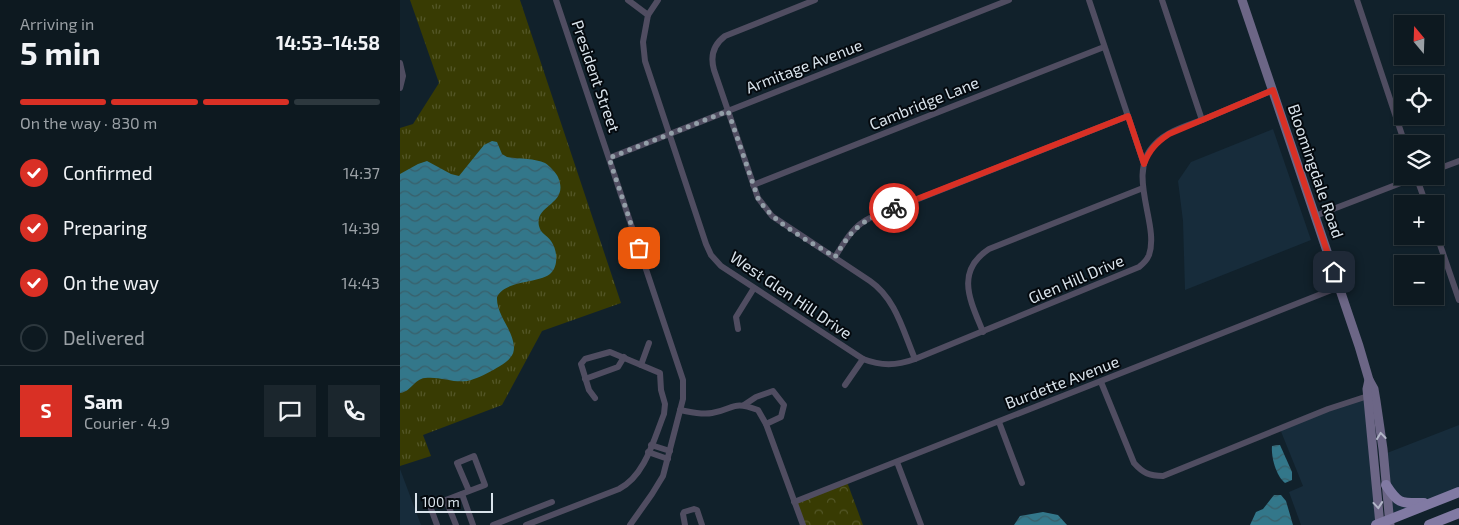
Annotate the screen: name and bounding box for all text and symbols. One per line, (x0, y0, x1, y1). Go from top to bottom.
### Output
text: Arriving in (20, 14, 94, 33)
north arrow (1394, 15, 1444, 65)
map controls (1394, 15, 1444, 305)
street label: President Street (568, 17, 625, 134)
text: 14:53–14:58 (276, 31, 380, 54)
text: 5 min (20, 33, 101, 71)
street label: Armitage Avenue (743, 35, 865, 97)
street label: Cambridge Lane (866, 72, 981, 133)
button: locate (1394, 75, 1444, 125)
street label: Bloomingdale Road (1285, 101, 1348, 240)
text: On the way · 830 m (20, 113, 157, 132)
button: layers (1394, 135, 1444, 185)
icon: check (20, 159, 48, 187)
text: Confirmed (63, 161, 153, 184)
text: 14:37 (343, 163, 380, 182)
courier (869, 183, 919, 233)
icon: bike (880, 194, 908, 222)
button: + (1394, 195, 1444, 245)
icon: check (20, 214, 48, 242)
text: Preparing (63, 216, 147, 239)
text: 14:39 (342, 218, 380, 237)
pin (618, 227, 660, 269)
icon: bag (625, 234, 653, 262)
street label: West Glen Hill Drive (727, 247, 856, 342)
street label: Glen Hill Drive (1025, 250, 1126, 307)
pin (1313, 251, 1355, 293)
button: − (1394, 255, 1444, 305)
icon: home (1320, 258, 1348, 286)
icon: check (20, 269, 48, 297)
text: On the way (63, 271, 159, 294)
text: 14:43 (341, 273, 380, 292)
text: Delivered (63, 326, 145, 349)
street label: Burdette Avenue (1002, 351, 1122, 412)
button: chat (264, 385, 316, 437)
button: phone (328, 385, 380, 437)
text: Sam (84, 390, 123, 413)
text: S (40, 399, 52, 422)
text: Courier · 4.9 (84, 413, 170, 432)
one-way arrow (1376, 432, 1387, 440)
scale bar (415, 490, 492, 513)
text: 100 m (422, 493, 460, 510)
one-way arrow (1373, 502, 1384, 510)

